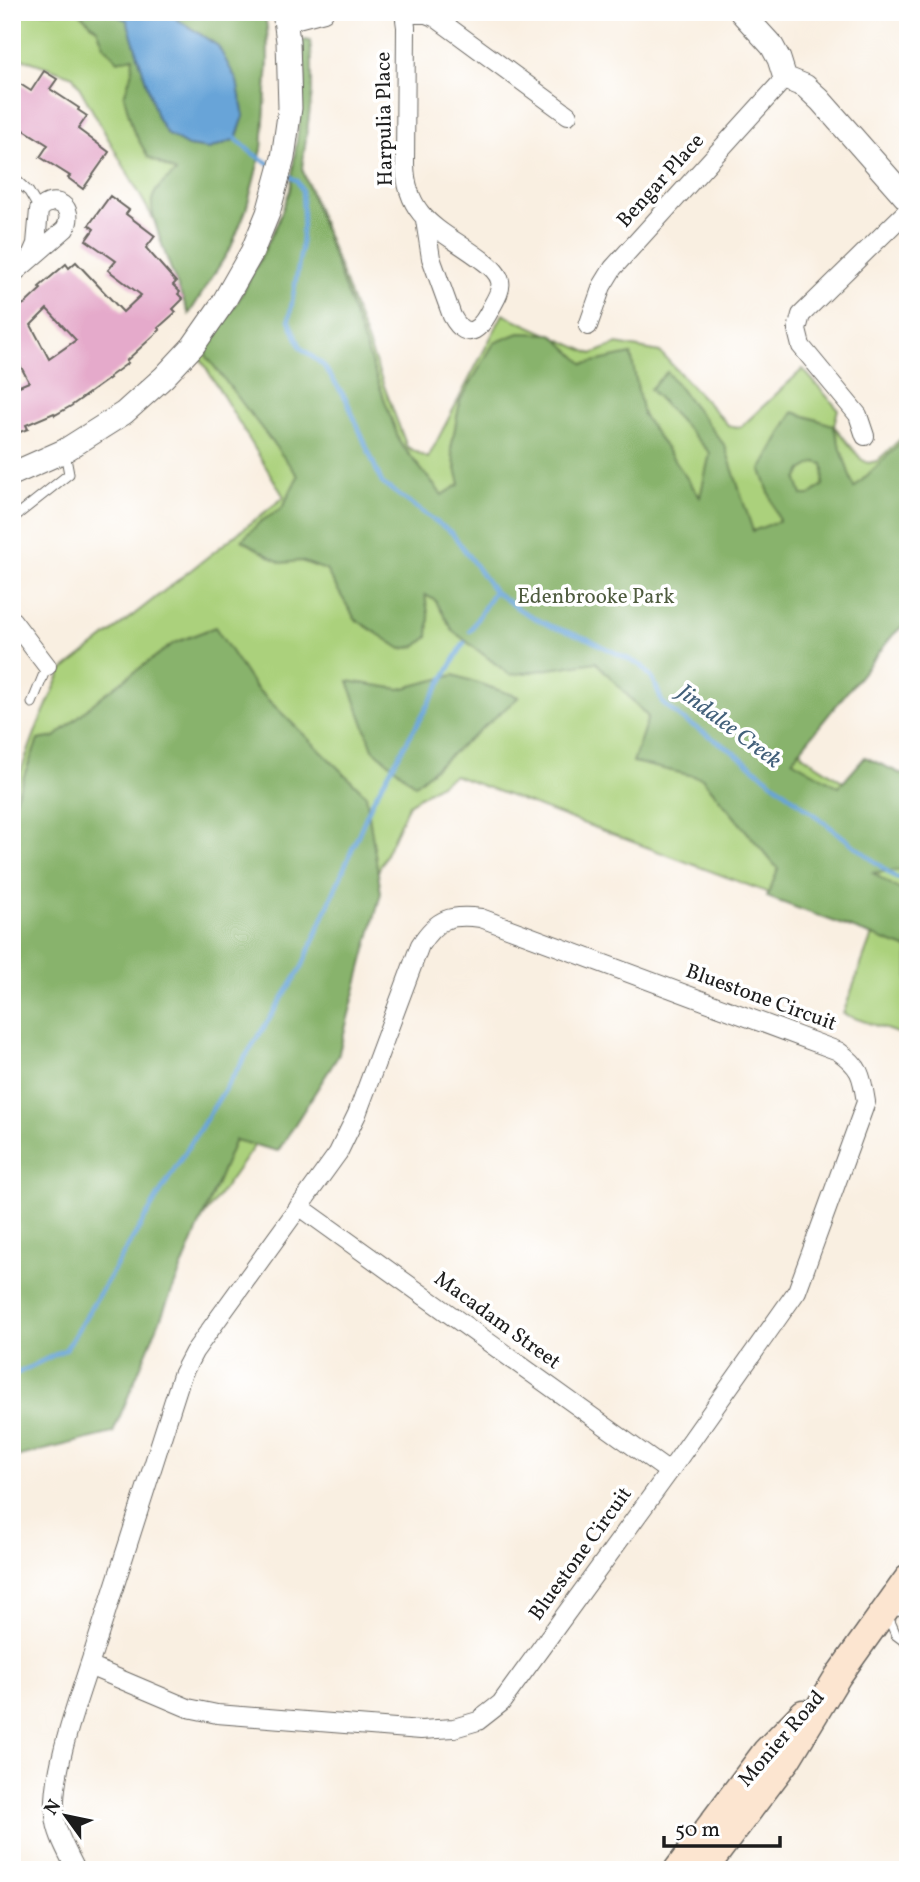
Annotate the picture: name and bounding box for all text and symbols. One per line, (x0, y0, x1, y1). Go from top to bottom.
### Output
street label: Harpulia Place (369, 51, 401, 186)
street label: Bengar Place (611, 127, 711, 235)
park label: Edenbrooke Park (517, 583, 675, 612)
water label: Jindalee Creek (669, 676, 788, 777)
street label: Bluestone Circuit (681, 957, 841, 1039)
street label: Macadam Street (428, 1265, 566, 1377)
street label: Bluestone Circuit (523, 1481, 639, 1627)
street label: Monier Road (732, 1684, 832, 1794)
north arrow (32, 1780, 102, 1850)
text: N (39, 1795, 68, 1821)
scale bar (664, 1805, 780, 1849)
text: 50 m (675, 1816, 720, 1845)

